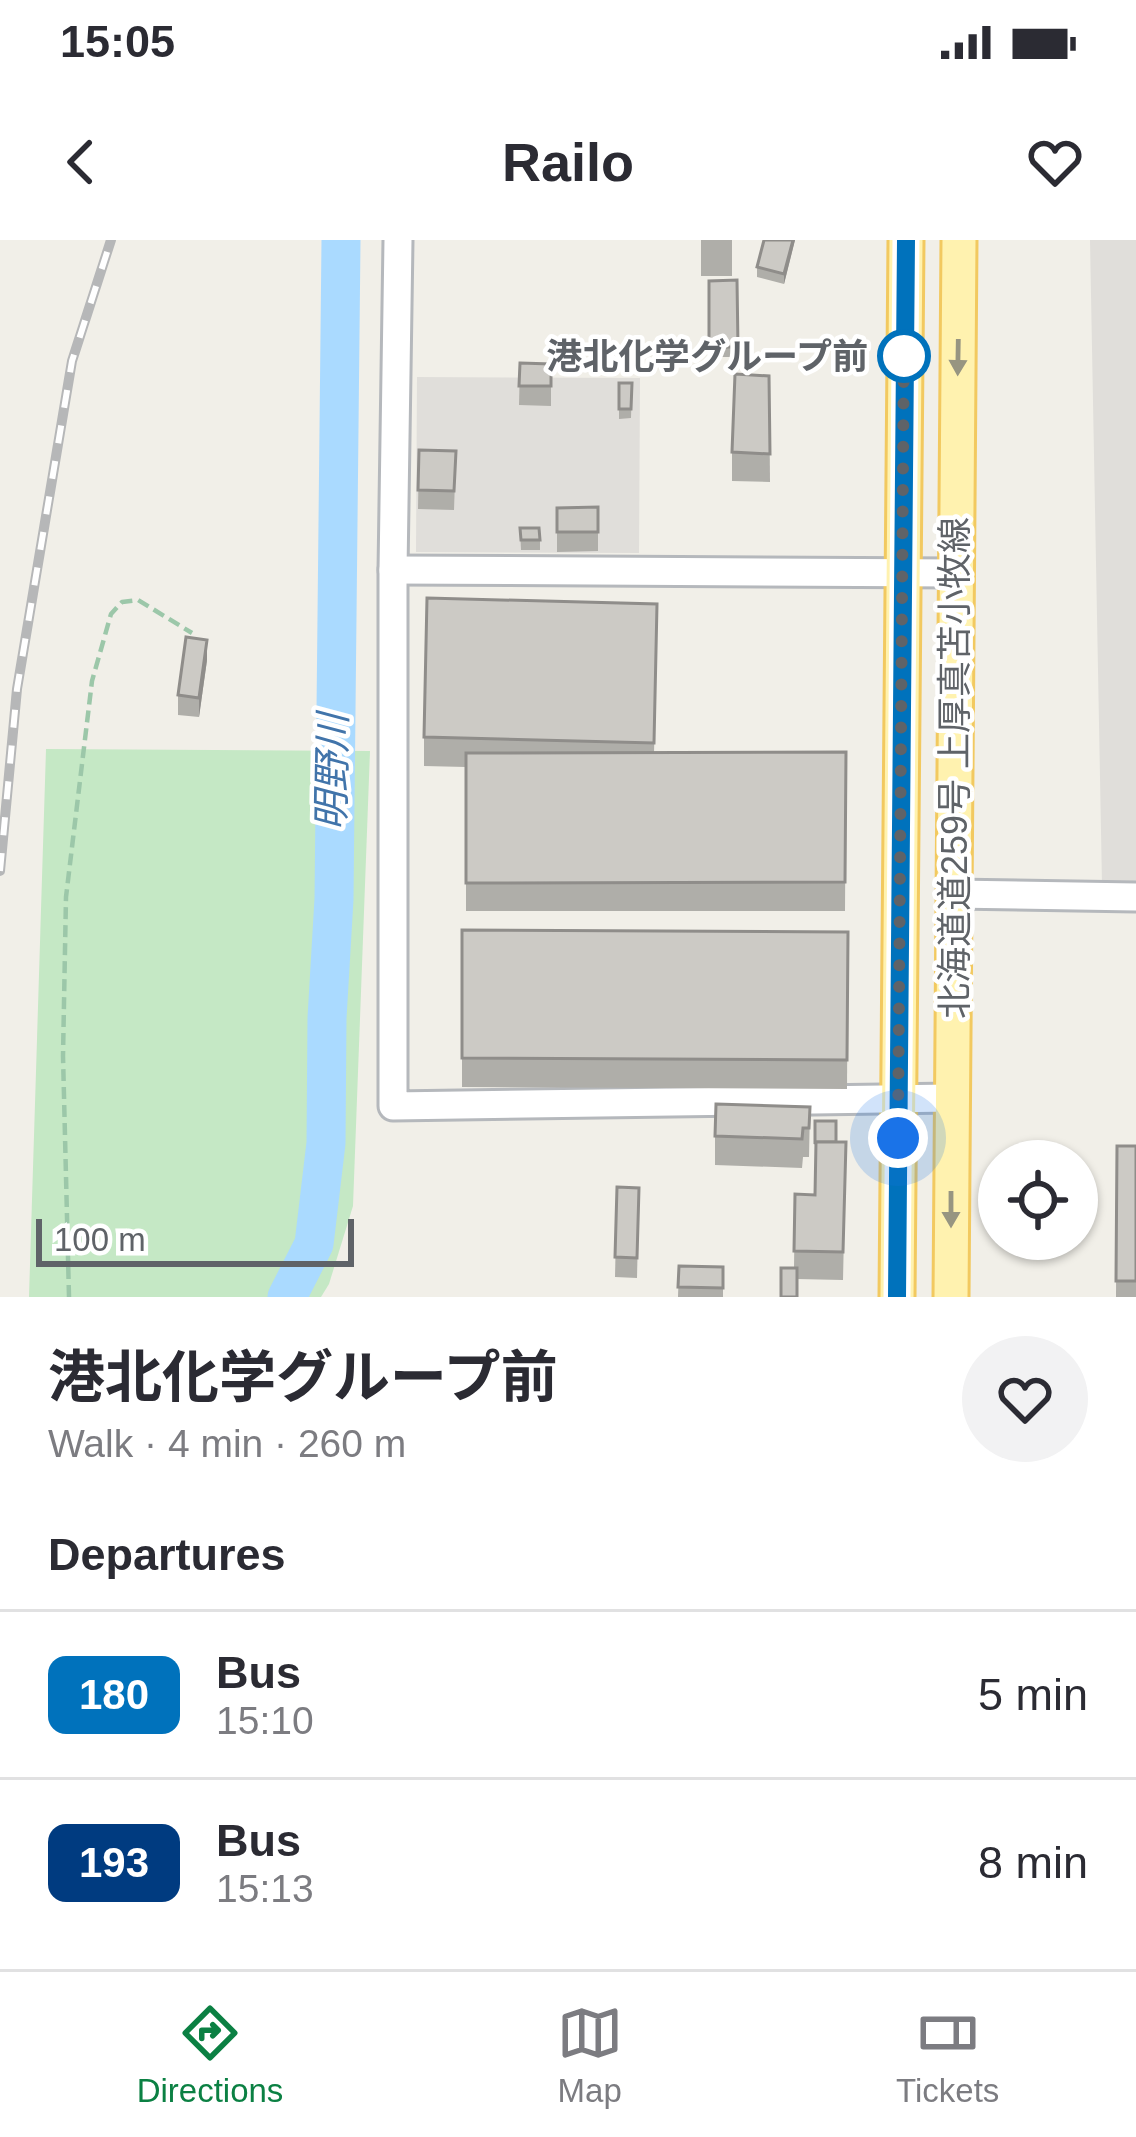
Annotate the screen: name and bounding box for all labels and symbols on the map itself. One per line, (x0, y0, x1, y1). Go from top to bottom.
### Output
marker: 港北化学グループ前 (879, 331, 929, 381)
place label: 港北化学グループ前 (546, 336, 868, 377)
one-way arrow (948, 339, 968, 377)
street label: 北海道道259号 上厚真苫小牧線 (934, 517, 975, 1019)
water label: 明野川 (309, 709, 355, 831)
your location (868, 1108, 928, 1168)
one-way arrow (941, 1191, 961, 1229)
scale bar (36, 1213, 354, 1266)

